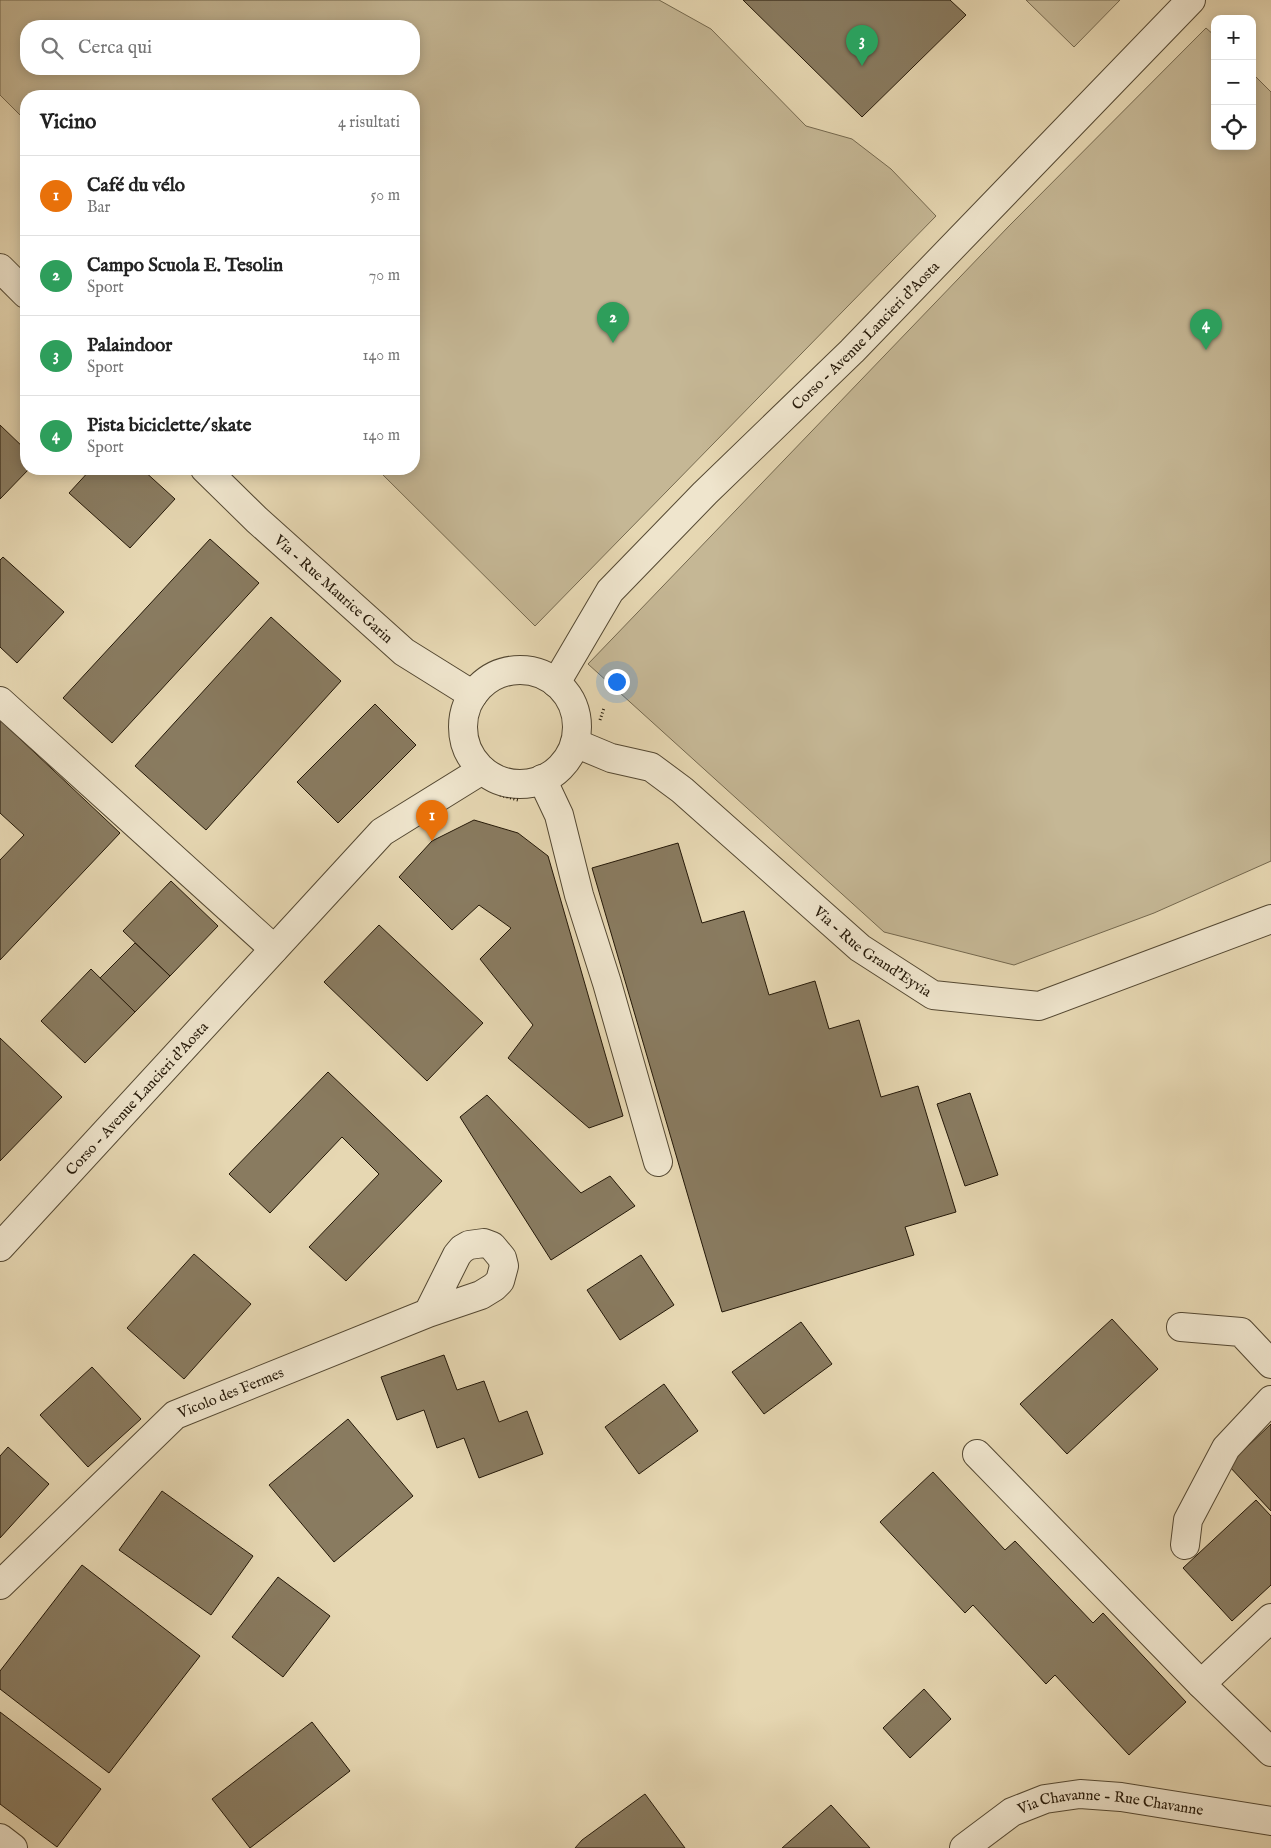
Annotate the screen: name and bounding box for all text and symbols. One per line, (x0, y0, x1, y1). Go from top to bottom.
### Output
map controls (1211, 15, 1256, 150)
button: + (1211, 15, 1256, 60)
search box (20, 20, 420, 75)
pin: 3 (846, 25, 878, 66)
icon: search (38, 34, 66, 62)
text: Cerca qui (78, 36, 152, 60)
button: − (1211, 60, 1256, 105)
button: locate (1211, 105, 1256, 150)
text: Vicino (40, 109, 96, 136)
text: 4 risultati (338, 113, 400, 133)
text: Café du vélo (87, 174, 185, 198)
text: 1 (53, 186, 59, 206)
text: 50 m (371, 186, 400, 206)
text: Bar (87, 198, 110, 218)
text: Campo Scuola E. Tesolin (87, 254, 283, 278)
street label: Corso - Avenue Lancieri d'Aosta (788, 257, 944, 414)
text: 2 (52, 266, 60, 286)
text: 70 m (369, 266, 400, 286)
text: Sport (87, 278, 124, 298)
pin: 2 (597, 302, 629, 343)
pin: 4 (1190, 309, 1222, 350)
text: Palaindoor (87, 334, 172, 358)
text: 3 (53, 346, 59, 366)
text: 140 m (362, 346, 400, 366)
text: Sport (87, 358, 124, 378)
text: Pista biciclette/ skate (87, 414, 252, 438)
text: 4 (52, 426, 60, 446)
text: 140 m (362, 426, 400, 446)
text: Sport (87, 438, 124, 458)
street label: Via - Rue Maurice Garin (269, 530, 397, 648)
your location (604, 669, 630, 695)
pin: 1 (416, 800, 448, 841)
street label: Via - Rue Grand'Eyvia (809, 902, 935, 1002)
street label: Corso - Avenue Lancieri d'Aosta (62, 1017, 213, 1180)
street label: Vicolo des Fermes (174, 1363, 287, 1423)
street label: Via Chavanne - Rue Chavanne (1014, 1785, 1205, 1820)

